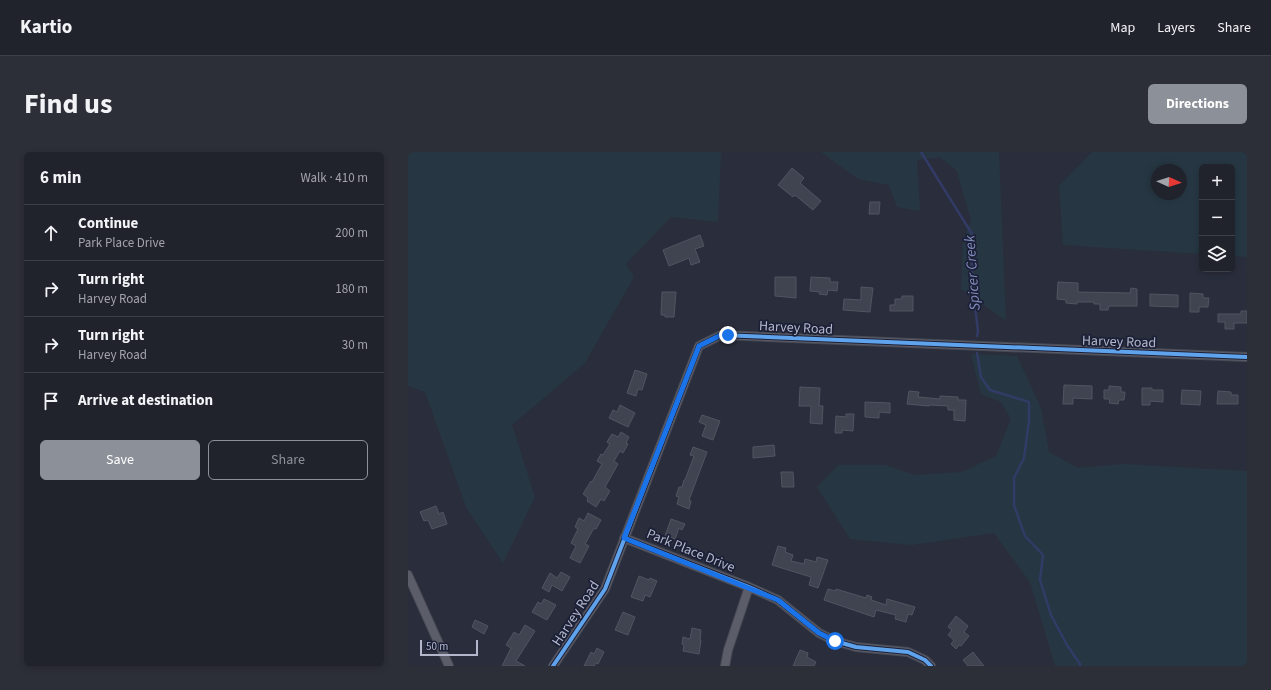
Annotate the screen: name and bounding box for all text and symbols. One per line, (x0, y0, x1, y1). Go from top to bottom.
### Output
text: Kartio (20, 14, 72, 41)
text: Map (1110, 18, 1135, 38)
text: Layers (1157, 18, 1195, 38)
text: Share (1217, 18, 1251, 38)
text: Find us (24, 84, 112, 124)
button: Directions (1148, 84, 1247, 124)
north arrow (1151, 164, 1187, 200)
map controls (1199, 164, 1235, 272)
button: + (1199, 164, 1235, 200)
text: 6 min (40, 166, 81, 190)
text: Walk · 410 m (300, 169, 368, 187)
button: − (1199, 200, 1235, 236)
text: Continue (78, 213, 138, 234)
icon: ahead (40, 222, 62, 244)
text: 200 m (335, 224, 368, 242)
text: Park Place Drive (78, 234, 165, 252)
water label: Spicer Creek (959, 234, 986, 311)
button: layers (1199, 236, 1235, 272)
text: Turn right (78, 269, 144, 290)
icon: right (40, 278, 62, 300)
text: 180 m (335, 280, 368, 298)
text: Harvey Road (78, 290, 147, 308)
street label: Harvey Road (758, 316, 834, 340)
text: Turn right (78, 325, 144, 346)
route end (719, 326, 737, 344)
street label: Harvey Road (1081, 331, 1156, 353)
icon: right (40, 334, 62, 356)
text: 30 m (342, 336, 368, 354)
text: Harvey Road (78, 346, 147, 364)
icon: arrive (40, 390, 62, 412)
text: Arrive at destination (78, 390, 213, 411)
button: Save (40, 440, 200, 480)
button: Share (208, 440, 368, 480)
street label: Park Place Drive (643, 524, 738, 578)
street label: Harvey Road (547, 577, 604, 650)
route start (826, 632, 844, 650)
scale bar (420, 638, 478, 657)
text: 50 m (426, 639, 448, 654)

